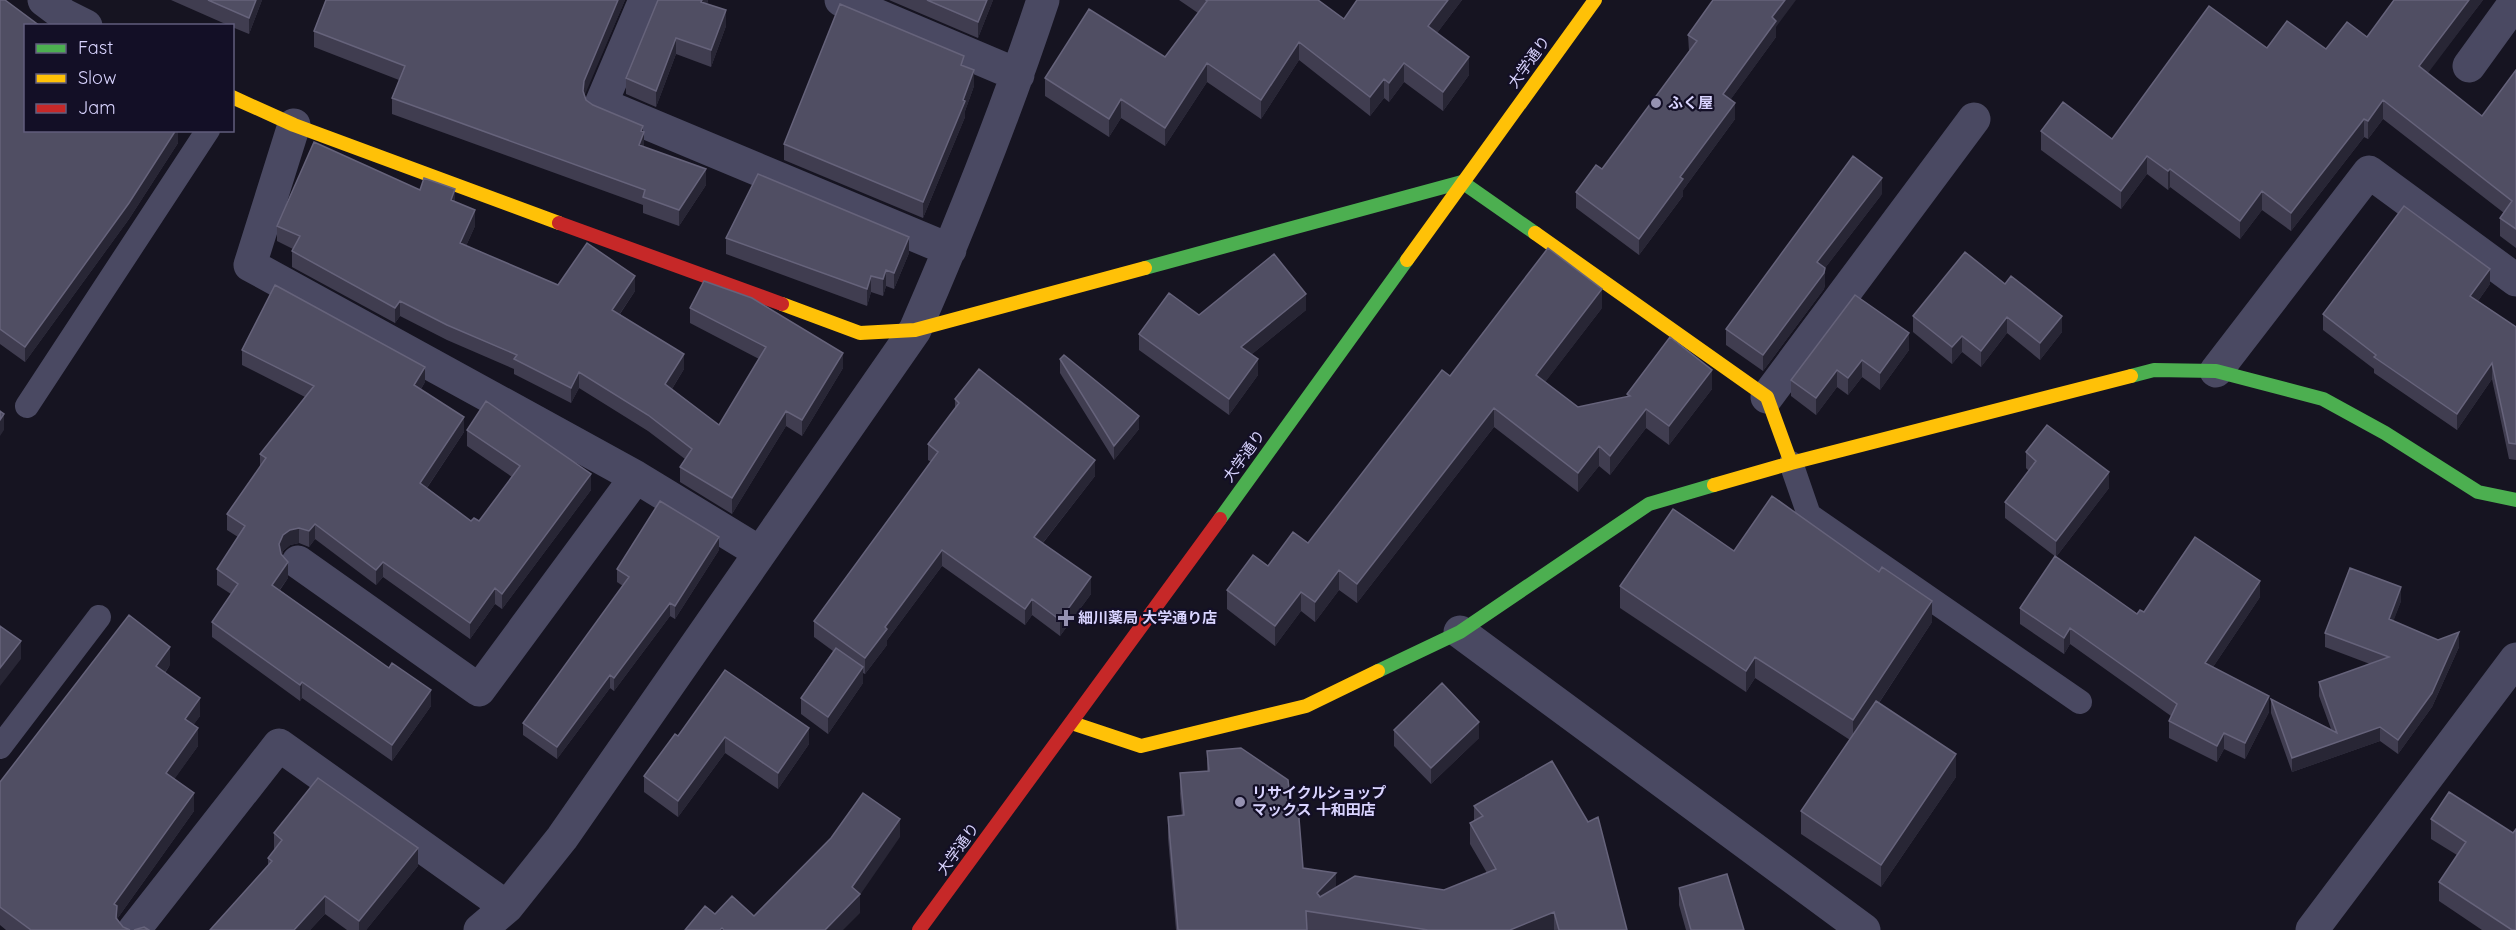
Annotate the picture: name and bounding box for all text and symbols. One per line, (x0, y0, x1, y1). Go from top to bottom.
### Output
legend (24, 24, 234, 132)
street label: 大学通り (1503, 32, 1554, 92)
text: Fast (78, 36, 113, 59)
text: Slow (78, 66, 116, 89)
place label: ふく屋 (1668, 93, 1713, 112)
text: Jam (78, 96, 116, 119)
marker: ふく屋 (1649, 96, 1663, 110)
street label: 大学通り (1218, 426, 1269, 486)
place label: 細川薬局 大学通り店 (1078, 608, 1217, 627)
marker: 細川薬局 大学通り店 (1059, 611, 1073, 625)
place label: リサイクルショップ マックス 十和田店 (1252, 783, 1386, 819)
marker: リサイクルショップ マックス 十和田店 (1233, 795, 1247, 809)
street label: 大学通り (932, 819, 983, 879)

